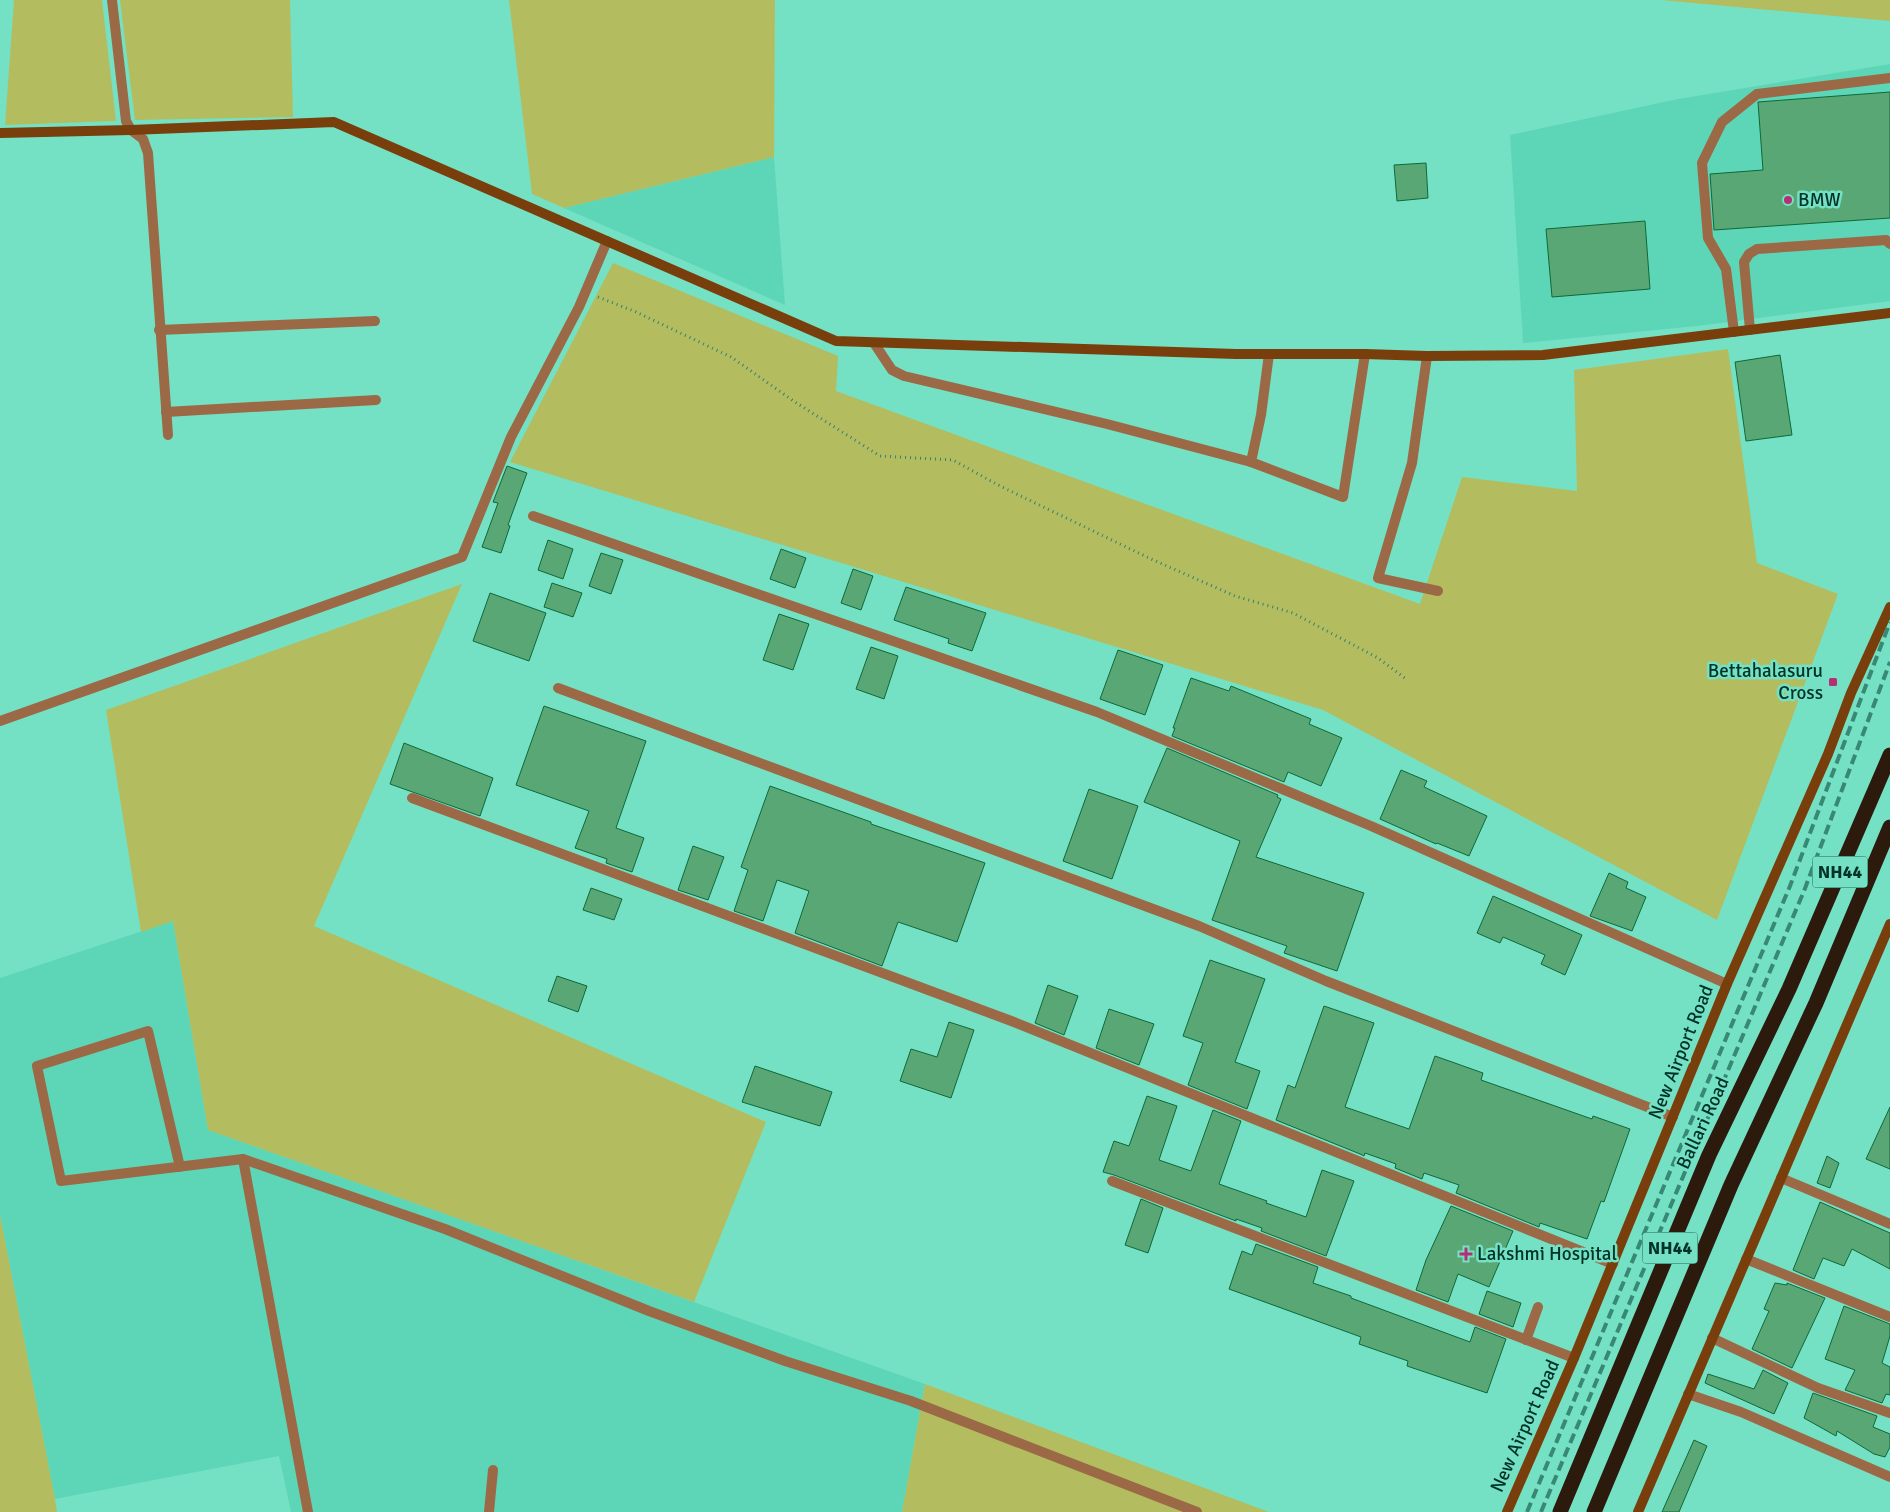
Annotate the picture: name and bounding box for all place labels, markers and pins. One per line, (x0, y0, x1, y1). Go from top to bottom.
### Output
place label: BMW (1798, 188, 1841, 212)
marker: BMW (1782, 194, 1794, 206)
place label: Bettahalasuru Cross (1708, 659, 1823, 705)
marker: Bettahalasuru Cross (1827, 676, 1839, 688)
place label: Lakshmi Hospital (1477, 1242, 1617, 1266)
marker: Lakshmi Hospital (1459, 1247, 1473, 1261)

